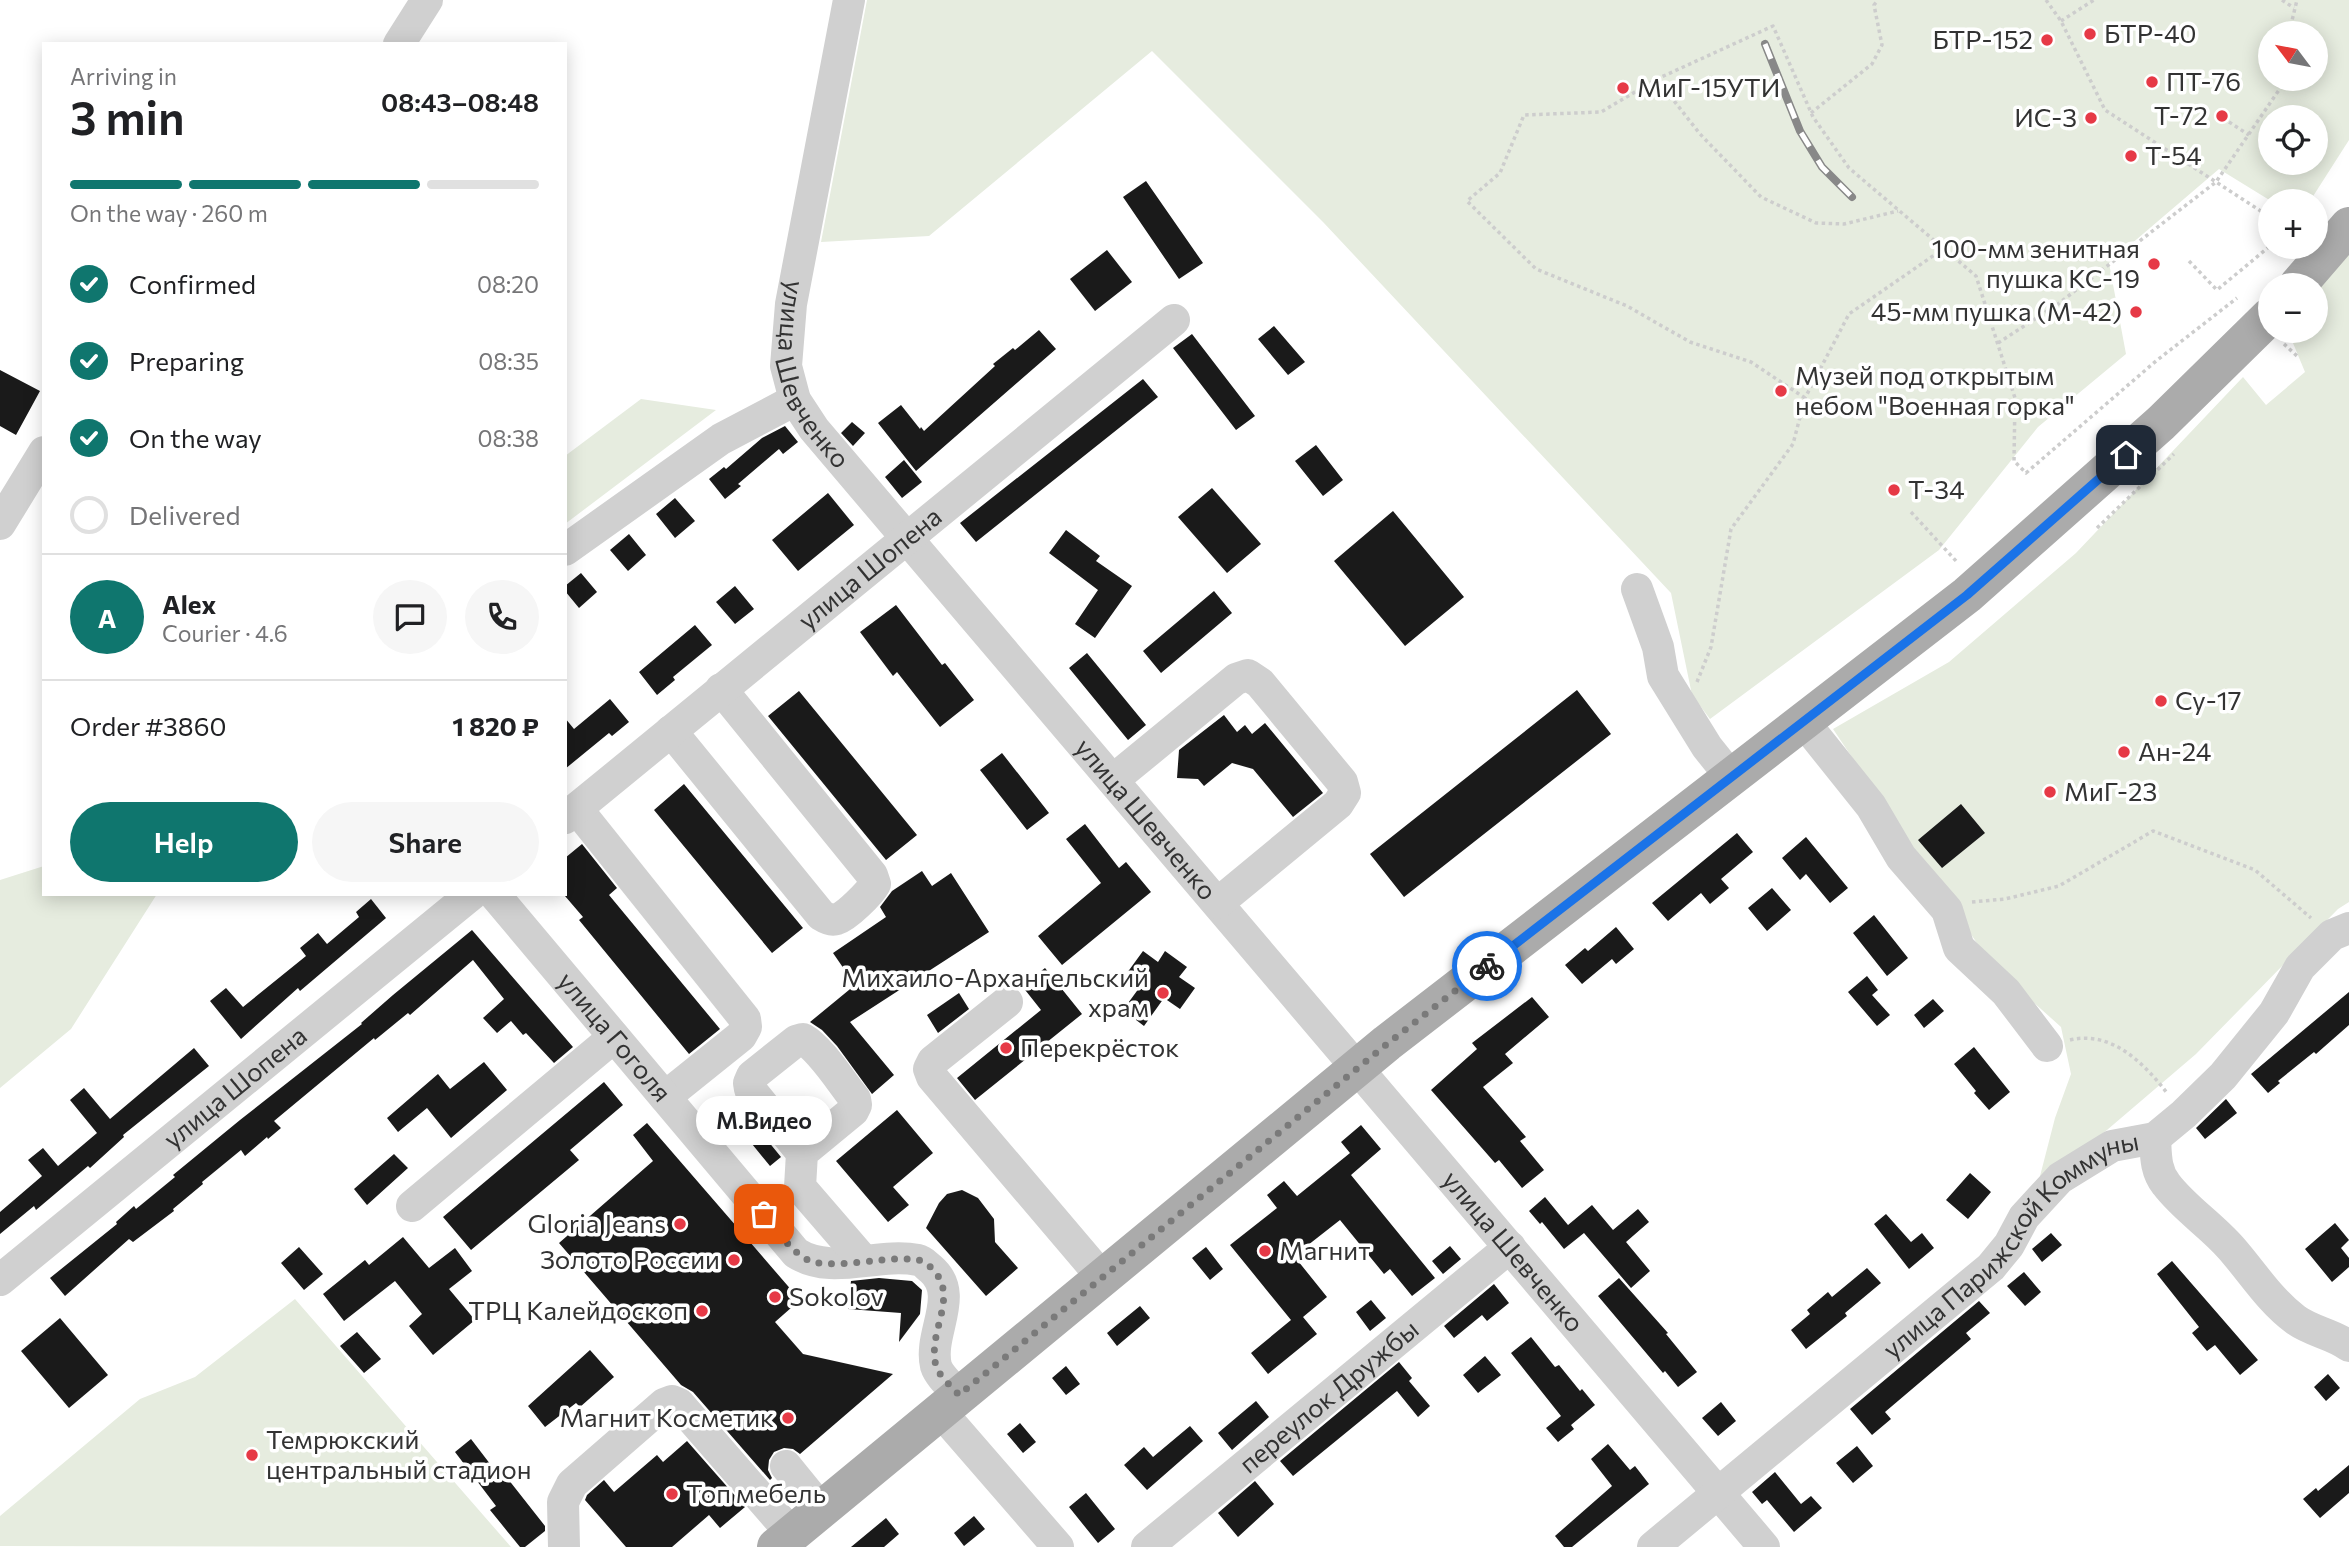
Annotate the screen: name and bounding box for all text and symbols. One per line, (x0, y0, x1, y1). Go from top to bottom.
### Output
place label: БТР-40 (2104, 17, 2197, 48)
north arrow (2258, 21, 2328, 91)
map controls (2258, 21, 2328, 343)
place label: БТР-152 (1933, 23, 2033, 54)
marker: БТР-40 (2082, 26, 2098, 42)
marker: БТР-152 (2039, 32, 2055, 48)
text: Arriving in (70, 62, 177, 90)
place label: ПТ-76 (2166, 65, 2241, 96)
place label: МиГ-15УТИ (1637, 71, 1780, 102)
marker: ПТ-76 (2144, 74, 2160, 90)
marker: МиГ-15УТИ (1615, 80, 1631, 96)
text: 08:43–08:48 (381, 86, 539, 117)
text: 3 min (70, 88, 185, 144)
place label: Т-72 (2154, 99, 2208, 130)
place label: ИС-3 (2014, 101, 2077, 132)
button: locate (2258, 105, 2328, 175)
marker: Т-72 (2214, 108, 2230, 124)
marker: ИС-3 (2083, 110, 2099, 126)
place label: Т-54 (2145, 139, 2202, 170)
marker: Т-54 (2123, 148, 2139, 164)
button: + (2258, 189, 2328, 259)
text: On the way · 260 m (70, 199, 268, 227)
place label: 100-мм зенитная пушка КС-19 (1932, 232, 2140, 293)
marker: 100-мм зенитная пушка КС-19 (2146, 256, 2162, 272)
icon: check (70, 265, 108, 303)
text: Confirmed (129, 268, 256, 299)
text: 08:20 (477, 270, 539, 298)
button: − (2258, 273, 2328, 343)
street label: улица Шевченко (770, 278, 857, 473)
place label: 45-мм пушка (М-42) (1871, 295, 2122, 326)
marker: 45-мм пушка (М-42) (2128, 304, 2144, 320)
icon: check (70, 342, 108, 380)
text: Preparing (129, 345, 244, 376)
text: 08:35 (478, 347, 539, 375)
place label: Музей под открытым небом "Военная горка" (1795, 359, 2075, 420)
marker: Музей под открытым небом "Военная горка" (1773, 383, 1789, 399)
icon: check (70, 419, 108, 457)
text: On the way (129, 422, 262, 453)
text: 08:38 (478, 424, 539, 452)
pin (2096, 425, 2156, 485)
icon: home (2107, 436, 2145, 474)
place label: Т-34 (1908, 473, 1965, 504)
marker: Т-34 (1886, 482, 1902, 498)
text: Delivered (129, 499, 240, 530)
street label: улица Шопена (791, 500, 947, 635)
button: chat (373, 580, 447, 654)
button: phone (465, 580, 539, 654)
text: Alex (162, 588, 216, 619)
text: A (98, 602, 116, 633)
text: Courier · 4.6 (162, 619, 288, 647)
place label: Су-17 (2175, 684, 2242, 715)
marker: Су-17 (2153, 693, 2169, 709)
text: Order #3860 (70, 710, 226, 741)
text: 1 820 ₽ (452, 710, 539, 741)
street label: улица Шевченко (1070, 732, 1224, 906)
place label: Ан-24 (2138, 735, 2211, 766)
marker: Ан-24 (2116, 744, 2132, 760)
place label: МиГ-23 (2064, 775, 2157, 806)
marker: МиГ-23 (2042, 784, 2058, 800)
button: Help (70, 802, 298, 882)
button: Share (312, 802, 539, 882)
courier (1452, 931, 1522, 1001)
icon: bike (1468, 947, 1506, 985)
place label: Михаило-Архангельский храм (841, 961, 1149, 1022)
street label: улица Гоголя (552, 965, 679, 1107)
marker: Михаило-Архангельский храм (1155, 985, 1171, 1001)
street label: улица Шопена (157, 1019, 312, 1154)
place label: Перекрёсток (1020, 1031, 1179, 1062)
marker: Перекрёсток (998, 1040, 1014, 1056)
callout: М.Видео (696, 1095, 832, 1144)
text: М.Видео (716, 1106, 812, 1134)
street label: улица Парижской Коммуны (1876, 1124, 2141, 1364)
street label: улица Шевченко (1437, 1164, 1591, 1338)
pin (734, 1184, 794, 1244)
icon: bag (745, 1195, 783, 1233)
place label: Gloria Jeans (528, 1207, 666, 1238)
marker: Gloria Jeans (672, 1216, 688, 1232)
place label: Магнит (1279, 1234, 1370, 1265)
place label: Золото России (540, 1243, 720, 1274)
marker: Магнит (1257, 1243, 1273, 1259)
marker: Золото России (726, 1252, 742, 1268)
place label: Sokolov (789, 1280, 884, 1311)
marker: Sokolov (767, 1289, 783, 1305)
place label: ТРЦ Калейдоскоп (468, 1294, 688, 1325)
marker: ТРЦ Калейдоскоп (694, 1303, 710, 1319)
street label: переулок Дружбы (1232, 1312, 1424, 1479)
place label: Магнит Косметик (559, 1401, 774, 1432)
marker: Магнит Косметик (780, 1410, 796, 1426)
place label: Темрюкский центральный стадион (266, 1423, 532, 1484)
marker: Темрюкский центральный стадион (244, 1447, 260, 1463)
place label: Топ мебель (686, 1477, 826, 1508)
marker: Топ мебель (664, 1486, 680, 1502)

